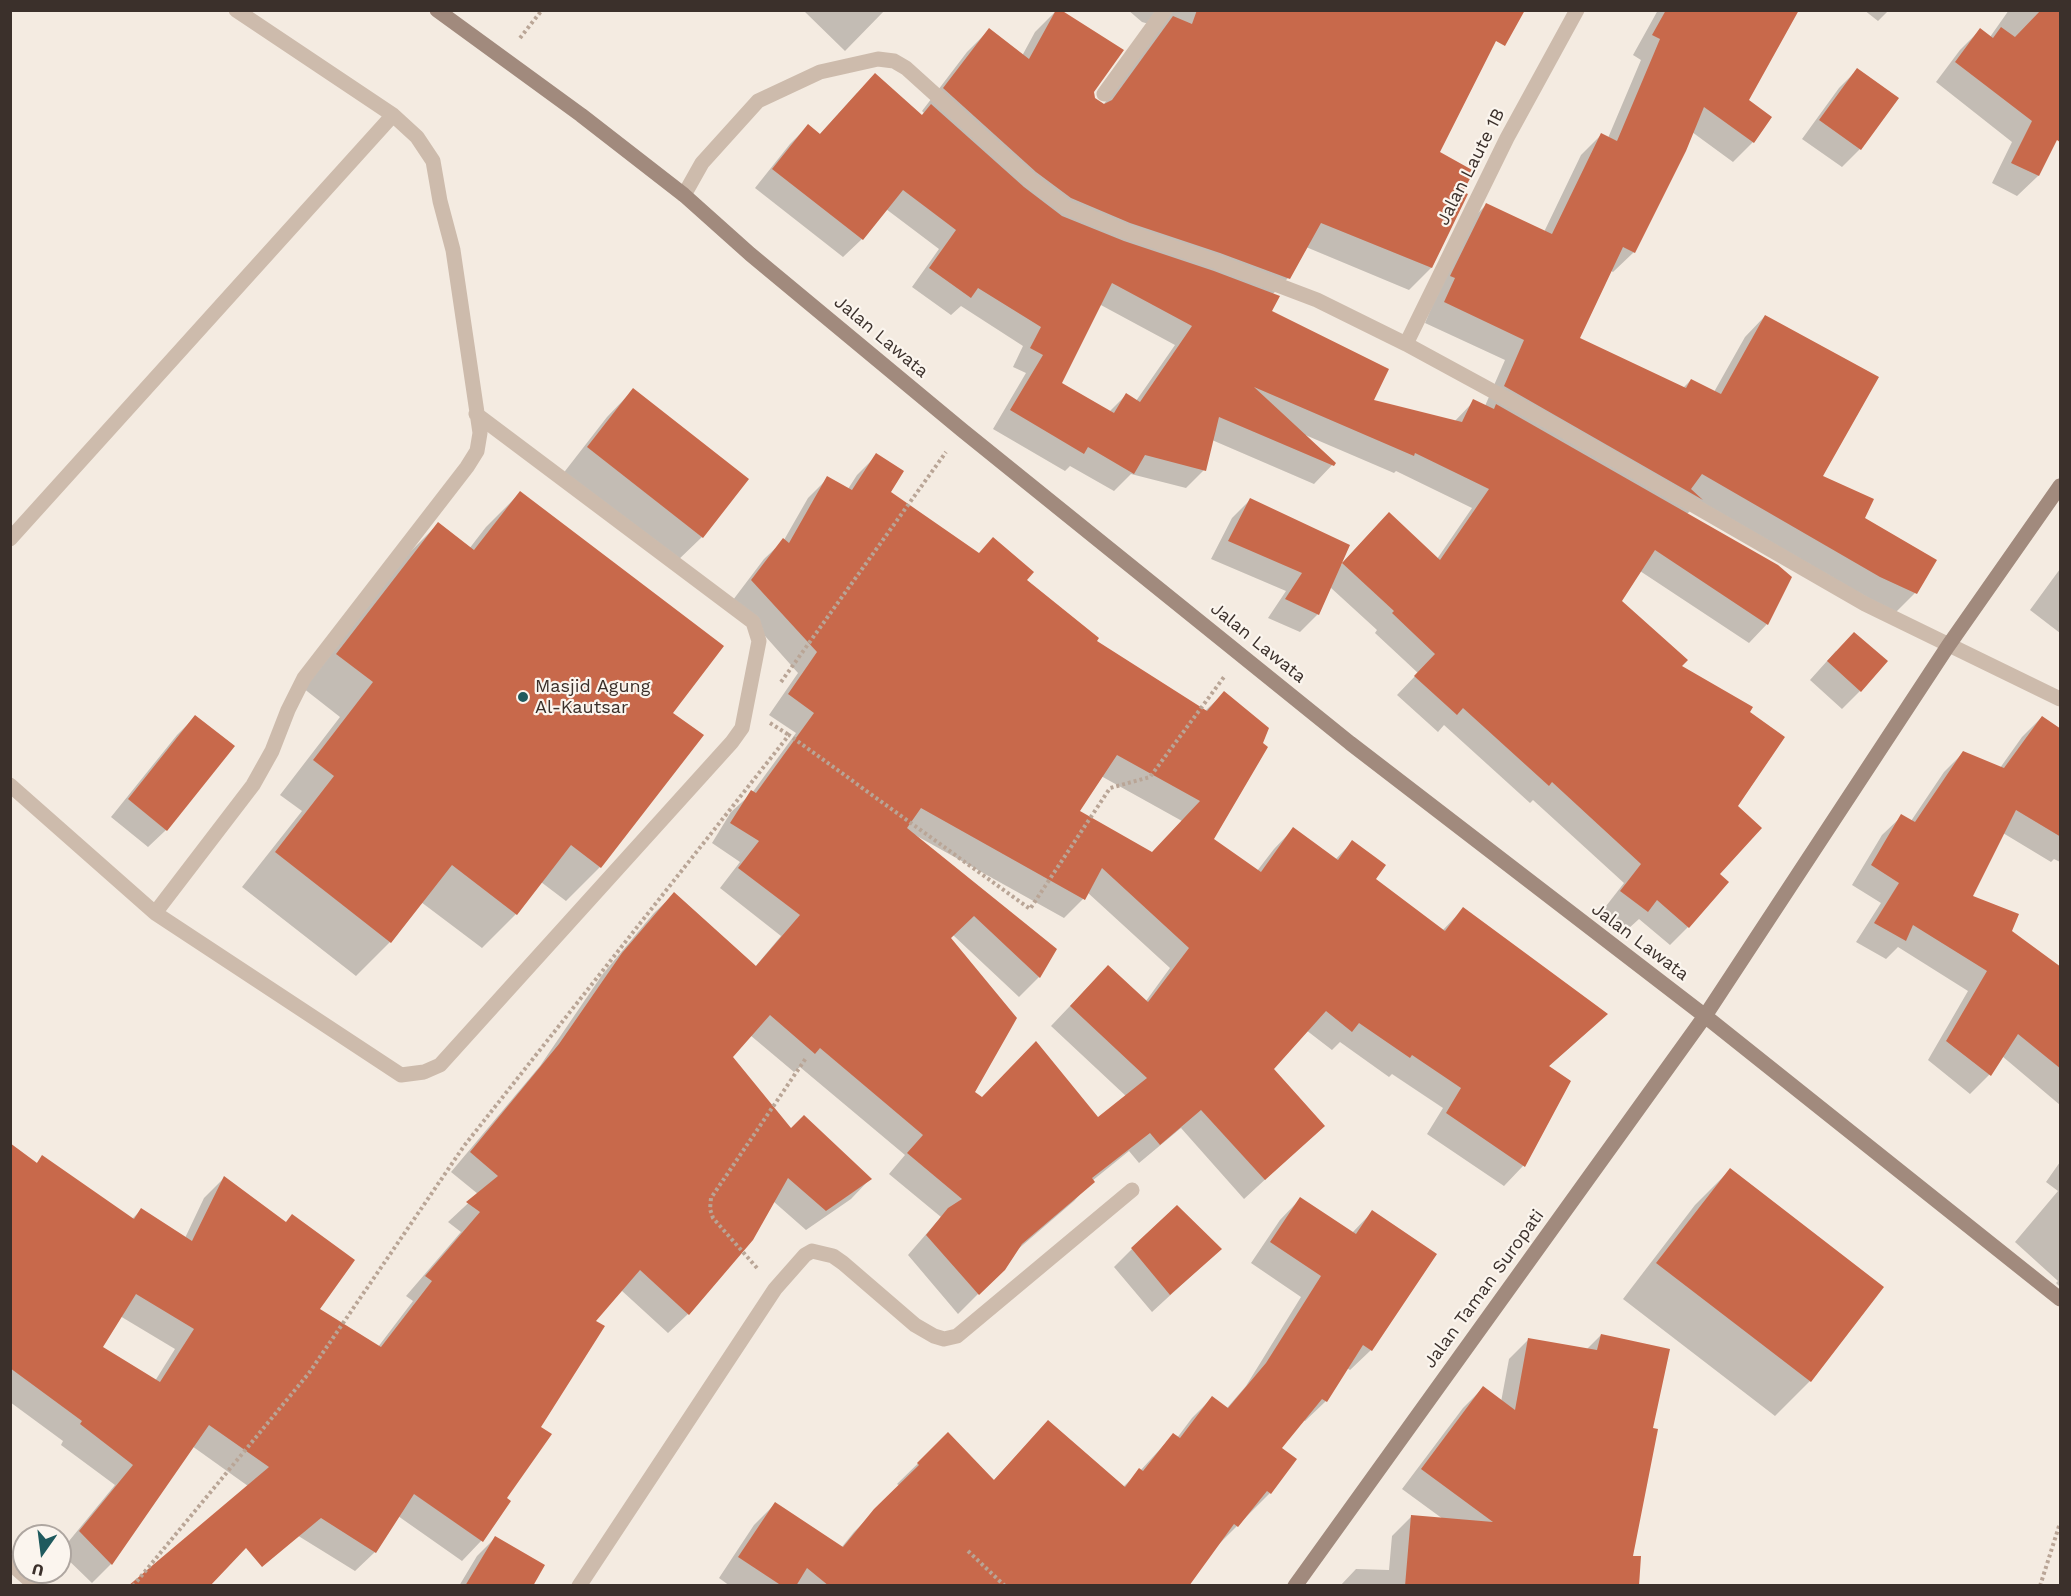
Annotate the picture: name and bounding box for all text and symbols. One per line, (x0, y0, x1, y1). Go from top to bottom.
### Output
street label: Jalan Laute 1B (1432, 105, 1510, 229)
street label: Jalan Lawata (830, 291, 932, 383)
street label: Jalan Lawata (1206, 598, 1310, 688)
place label: Masjid Agung Al-Kautsar (535, 676, 650, 718)
marker: Masjid Agung Al-Kautsar (516, 690, 530, 704)
street label: Jalan Lawata (1587, 898, 1693, 986)
street label: Jalan Taman Suropati (1419, 1205, 1549, 1373)
north arrow (12, 1524, 72, 1584)
text: U (30, 1559, 46, 1581)

